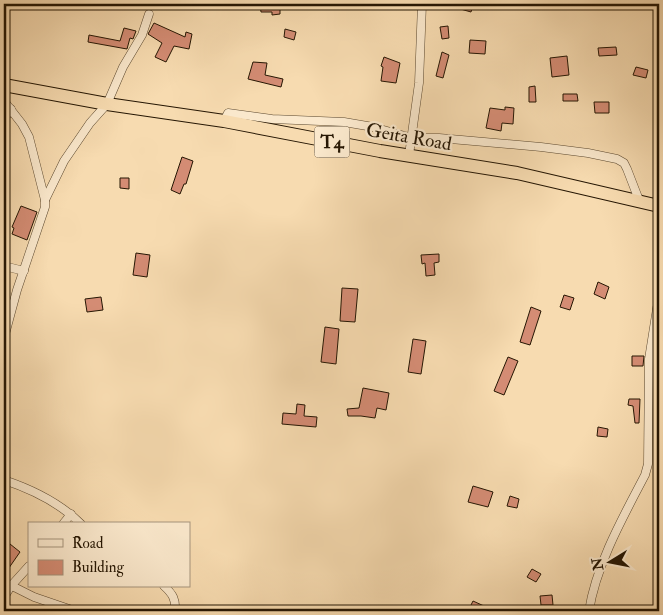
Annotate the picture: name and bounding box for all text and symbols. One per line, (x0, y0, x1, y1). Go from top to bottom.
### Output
street label: Geita Road (364, 118, 454, 156)
road number: T4 (314, 126, 350, 158)
legend (28, 522, 190, 588)
text: Road (72, 534, 104, 553)
north arrow (586, 538, 636, 588)
text: N (588, 556, 607, 573)
text: Building (72, 558, 124, 577)

